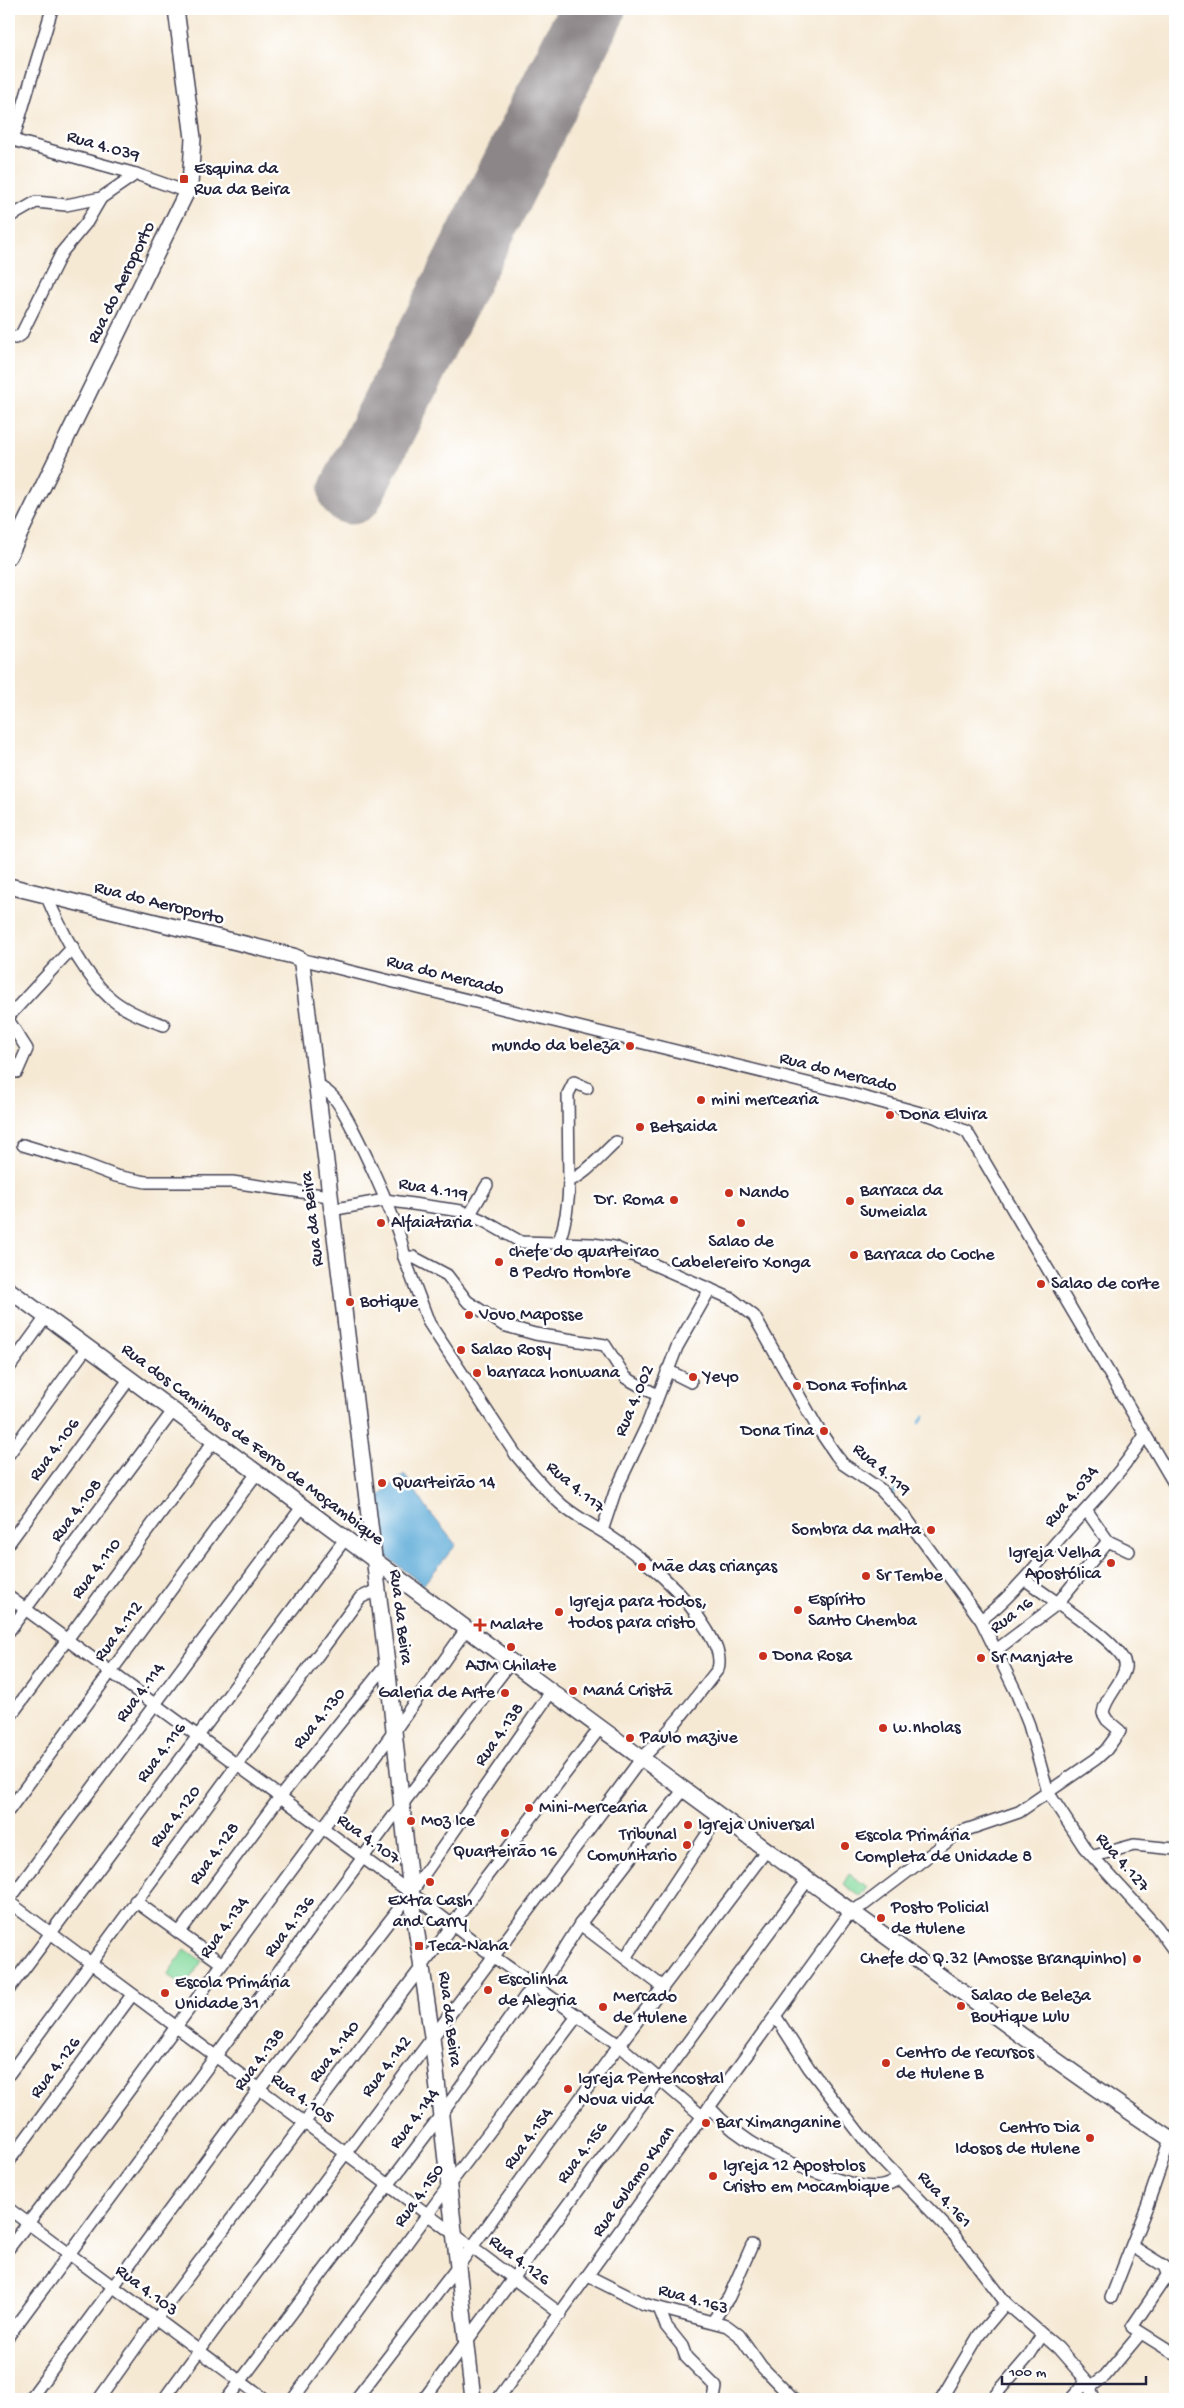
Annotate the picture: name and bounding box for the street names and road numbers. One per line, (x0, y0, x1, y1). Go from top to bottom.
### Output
street label: Rua 4.039 (64, 127, 142, 167)
street label: Rua do Aeroporto (83, 219, 161, 347)
street label: Rua do Aeroporto (92, 878, 226, 930)
street label: Rua do Mercado (384, 951, 506, 1001)
street label: Rua do Mercado (777, 1048, 899, 1098)
street label: Rua da Beira (297, 1169, 329, 1268)
street label: Rua 4.119 (397, 1174, 469, 1206)
street label: Rua dos Caminhos de Ferro de Moçambique (117, 1339, 388, 1551)
street label: Rua 4.002 (611, 1362, 659, 1440)
street label: Rua 4.106 (25, 1414, 85, 1486)
street label: Rua 4.119 (848, 1439, 914, 1501)
street label: Rua 4.117 (541, 1457, 609, 1519)
street label: Rua 4.034 (1040, 1461, 1104, 1532)
street label: Rua 4.108 (46, 1475, 108, 1547)
street label: Rua 4.110 (67, 1534, 127, 1604)
street label: Rua da Beira (384, 1568, 416, 1667)
street label: Rua 16 (986, 1592, 1038, 1639)
street label: Rua 4.112 (90, 1598, 148, 1666)
street label: Rua 4.114 (112, 1659, 171, 1727)
street label: Rua 4.130 (289, 1684, 351, 1754)
street label: Rua 4.138 (471, 1699, 530, 1771)
street label: Rua 4.116 (133, 1718, 192, 1787)
street label: Rua 4.120 (146, 1782, 206, 1852)
street label: Rua 4.107 (332, 1810, 404, 1870)
street label: Rua 4.128 (185, 1818, 245, 1889)
street label: Rua 4.127 (1091, 1829, 1154, 1897)
street label: Rua 4.136 (260, 1891, 321, 1962)
street label: Rua 4.134 (196, 1893, 255, 1963)
street label: Rua da Beira (433, 1970, 465, 2069)
street label: Rua 4.140 (305, 2017, 365, 2087)
street label: Rua 4.138 (230, 2025, 290, 2095)
street label: Rua 4.126 (26, 2032, 86, 2103)
street label: Rua 4.142 (357, 2032, 417, 2102)
street label: Rua 4.105 (266, 2069, 338, 2129)
street label: Rua 4.144 (385, 2084, 445, 2154)
street label: Rua 4.154 (499, 2103, 559, 2174)
street label: Rua 4.156 (553, 2117, 614, 2188)
street label: Rua Gulamo Khan (588, 2122, 680, 2241)
street label: Rua 4.150 (390, 2160, 450, 2232)
street label: Rua 4.161 (912, 2167, 976, 2233)
street label: Rua 4.126 (484, 2231, 555, 2291)
street label: Rua 4.103 (110, 2261, 182, 2321)
street label: Rua 4.163 (655, 2280, 731, 2320)

